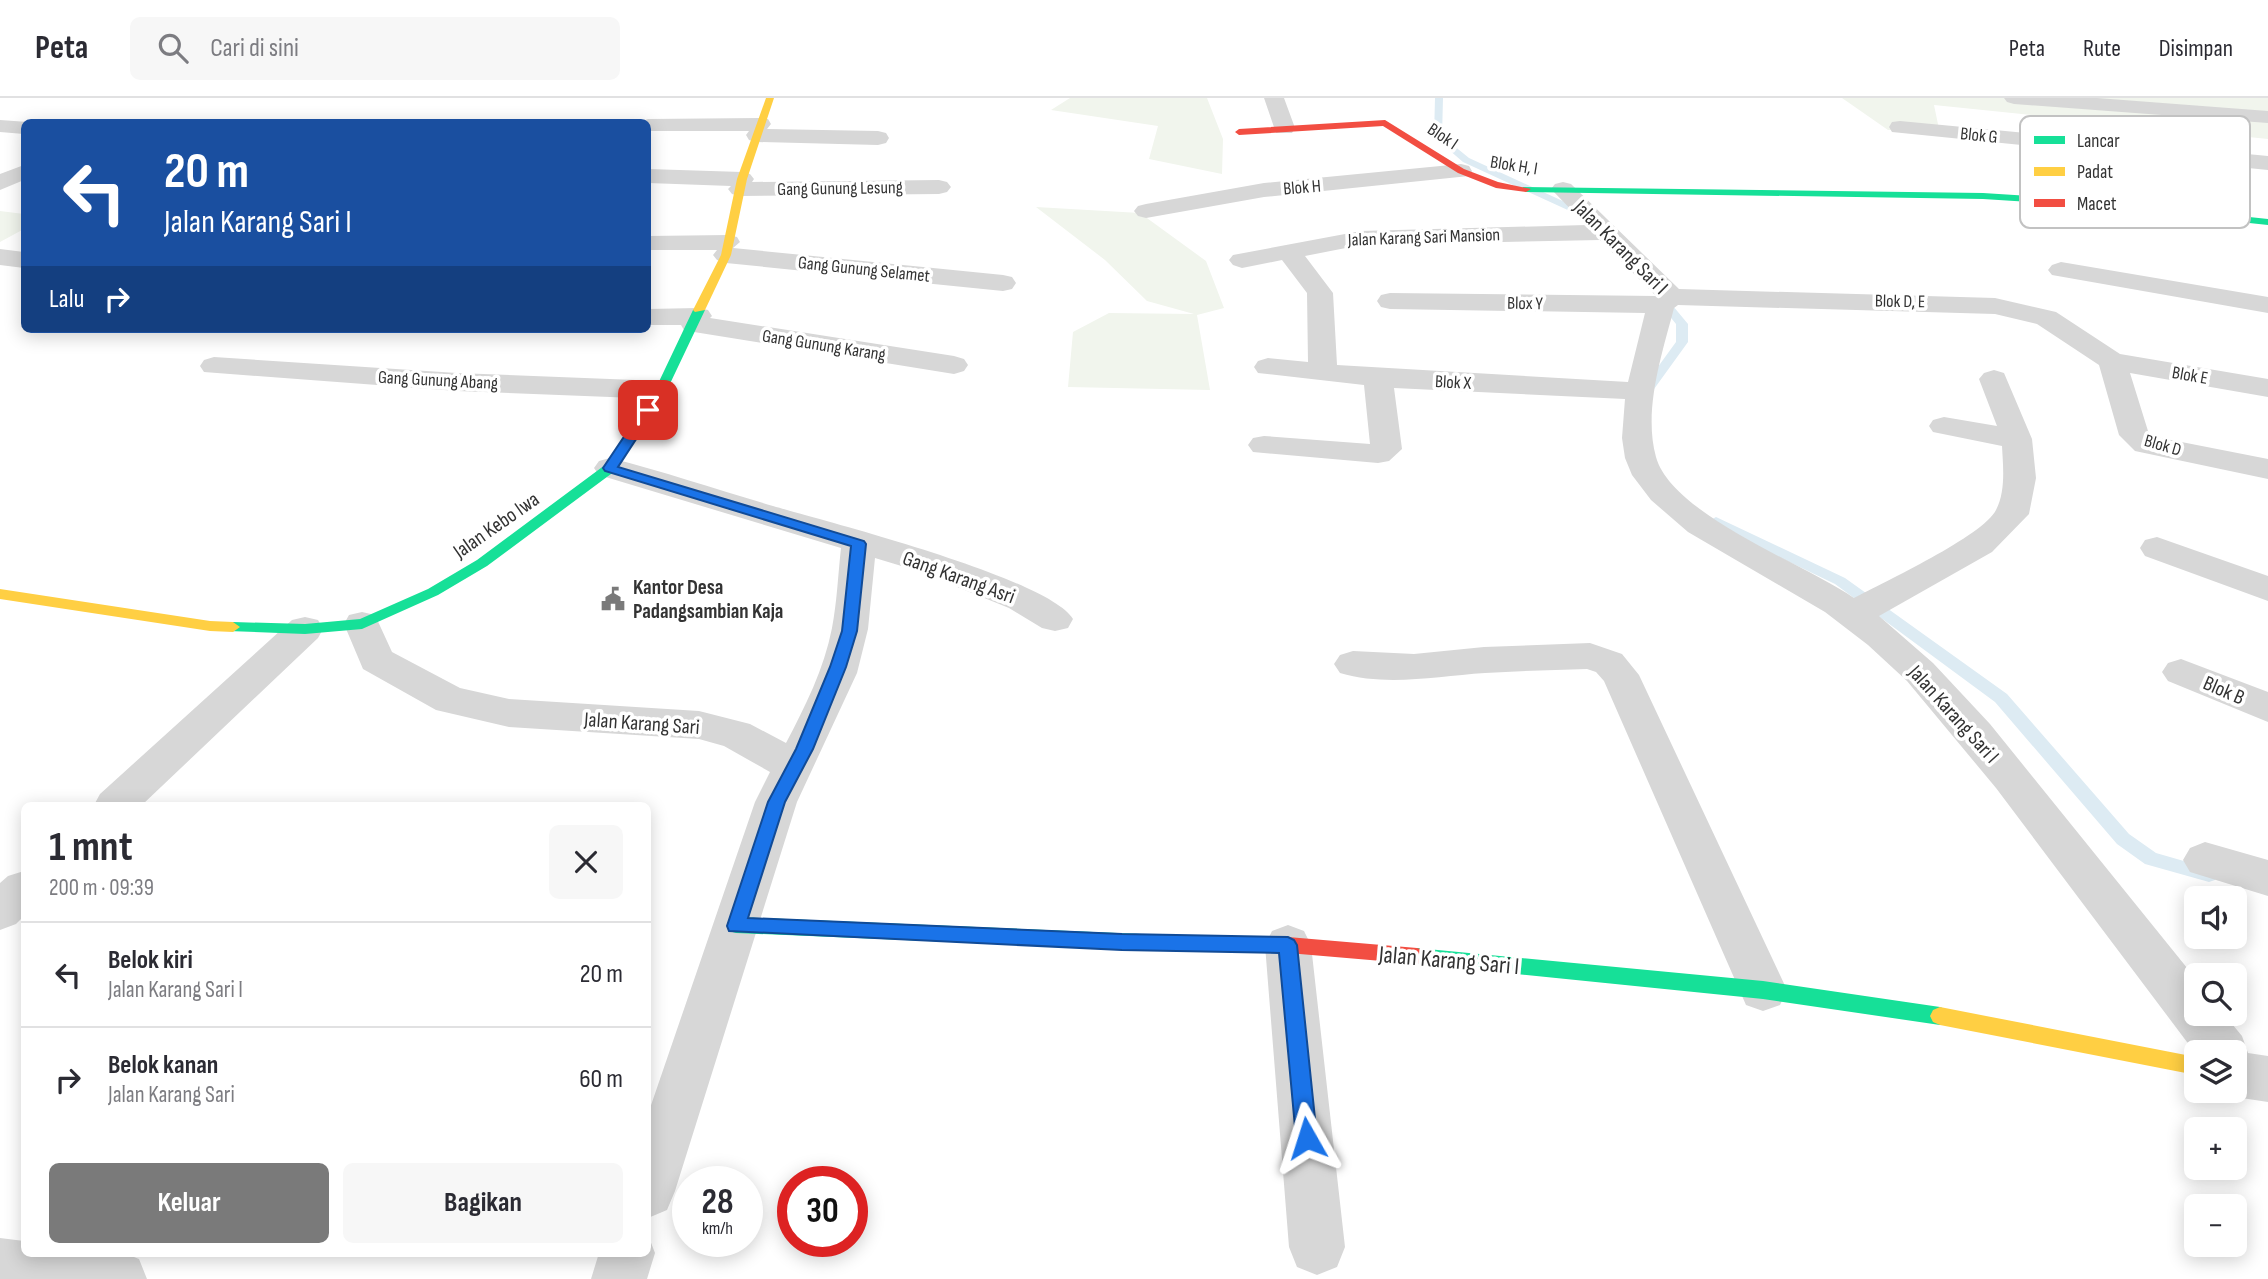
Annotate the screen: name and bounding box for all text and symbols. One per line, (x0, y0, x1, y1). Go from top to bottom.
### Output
search box (130, 17, 620, 80)
text: Peta (35, 28, 88, 68)
icon: search (154, 29, 192, 67)
text: Cari di sini (210, 33, 299, 64)
text: Peta (2009, 34, 2045, 63)
text: Rute (2083, 34, 2121, 63)
text: Disimpan (2159, 34, 2233, 63)
legend (2020, 116, 2250, 228)
street label: Blok I (1424, 119, 1462, 154)
street label: Blok G (1959, 123, 1999, 148)
text: Lancar (2077, 130, 2120, 153)
text: 20 m (164, 143, 249, 202)
icon: left (49, 147, 140, 238)
street label: Blok H, I (1489, 151, 1539, 180)
text: Padat (2077, 161, 2113, 184)
street label: Blok H (1282, 175, 1322, 200)
street label: Gang Gunung Lesung (777, 177, 903, 200)
text: Macet (2077, 193, 2117, 216)
street label: Jalan Karang Sari I (1568, 194, 1673, 300)
text: Jalan Karang Sari I (164, 203, 352, 242)
street label: Jalan Karang Sari Mansion (1347, 224, 1501, 251)
street label: Gang Gunung Selamet (797, 252, 931, 287)
icon: right (98, 280, 136, 318)
text: Lalu (49, 284, 84, 315)
street label: Blok D, E (1875, 291, 1925, 312)
street label: Blox Y (1507, 293, 1544, 314)
street label: Gang Gunung Karang (761, 325, 887, 366)
street label: Blok E (2170, 362, 2209, 389)
street label: Gang Gunung Abang (377, 367, 499, 394)
street label: Blok X (1434, 371, 1472, 394)
pin (618, 380, 678, 440)
icon: arrive (629, 391, 667, 429)
street label: Blok D (2142, 430, 2184, 461)
street label: Jalan Kebo Iwa (448, 487, 544, 565)
street label: Gang Karang Asri (899, 546, 1018, 609)
place label: Kantor Desa Padangsambian Kaja (633, 575, 783, 624)
public building icon: Kantor Desa Padangsambian Kaja (599, 585, 627, 613)
street label: Jalan Karang Sari I (1902, 659, 2004, 768)
street label: Blok B (2199, 671, 2248, 710)
street label: Jalan Karang Sari (582, 707, 701, 740)
text: 1 mnt (49, 822, 133, 873)
button: close (549, 825, 623, 899)
text: 200 m · 09:39 (49, 874, 154, 902)
map controls (2184, 886, 2247, 1257)
button: sound (2184, 886, 2247, 949)
street label: Jalan Karang Sari I (1377, 940, 1520, 981)
text: Belok kiri (108, 945, 193, 976)
icon: left (49, 956, 87, 994)
text: 20 m (580, 959, 623, 990)
button: search (2184, 963, 2247, 1026)
text: Jalan Karang Sari I (108, 976, 243, 1004)
button: layers (2184, 1040, 2247, 1103)
text: Belok kanan (108, 1050, 218, 1081)
icon: right (49, 1061, 87, 1099)
text: 60 m (579, 1064, 623, 1095)
text: Jalan Karang Sari (108, 1081, 235, 1109)
position arrow (1270, 1101, 1344, 1175)
button: + (2184, 1117, 2247, 1180)
button: Keluar (49, 1163, 329, 1243)
button: Bagikan (343, 1163, 623, 1243)
speed limit sign: 30 (777, 1166, 868, 1257)
text: 28 (702, 1181, 733, 1224)
button: − (2184, 1194, 2247, 1257)
text: km/h (702, 1218, 733, 1239)

